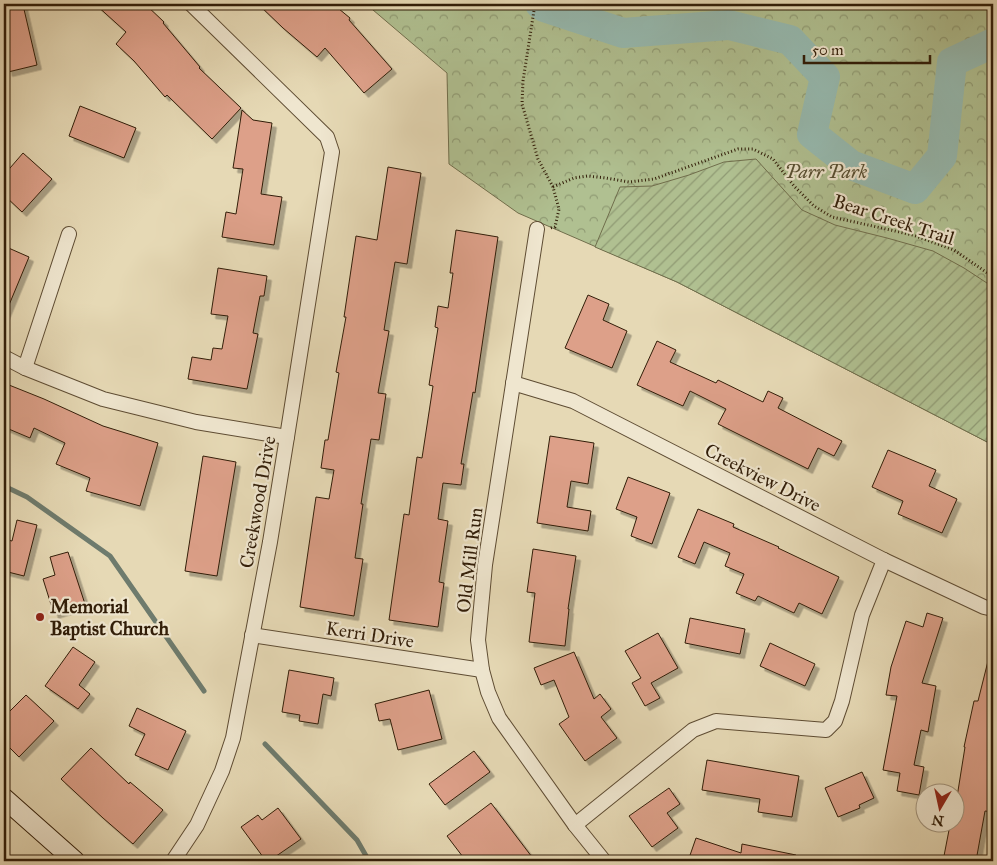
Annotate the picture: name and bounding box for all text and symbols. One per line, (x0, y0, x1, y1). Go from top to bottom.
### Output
scale bar (804, 32, 931, 64)
text: 50 m (812, 41, 844, 59)
park label: Parr Park (785, 160, 868, 183)
street label: Bear Creek Trail (830, 189, 958, 250)
street label: Creekwood Drive (235, 434, 280, 570)
street label: Creekview Drive (701, 438, 825, 517)
street label: Old Mill Run (452, 506, 487, 614)
place label: Memorial Baptist Church (50, 595, 169, 641)
marker: Memorial Baptist Church (34, 611, 46, 623)
street label: Kerri Drive (324, 616, 416, 653)
north arrow (914, 782, 964, 832)
text: N (931, 811, 945, 830)

